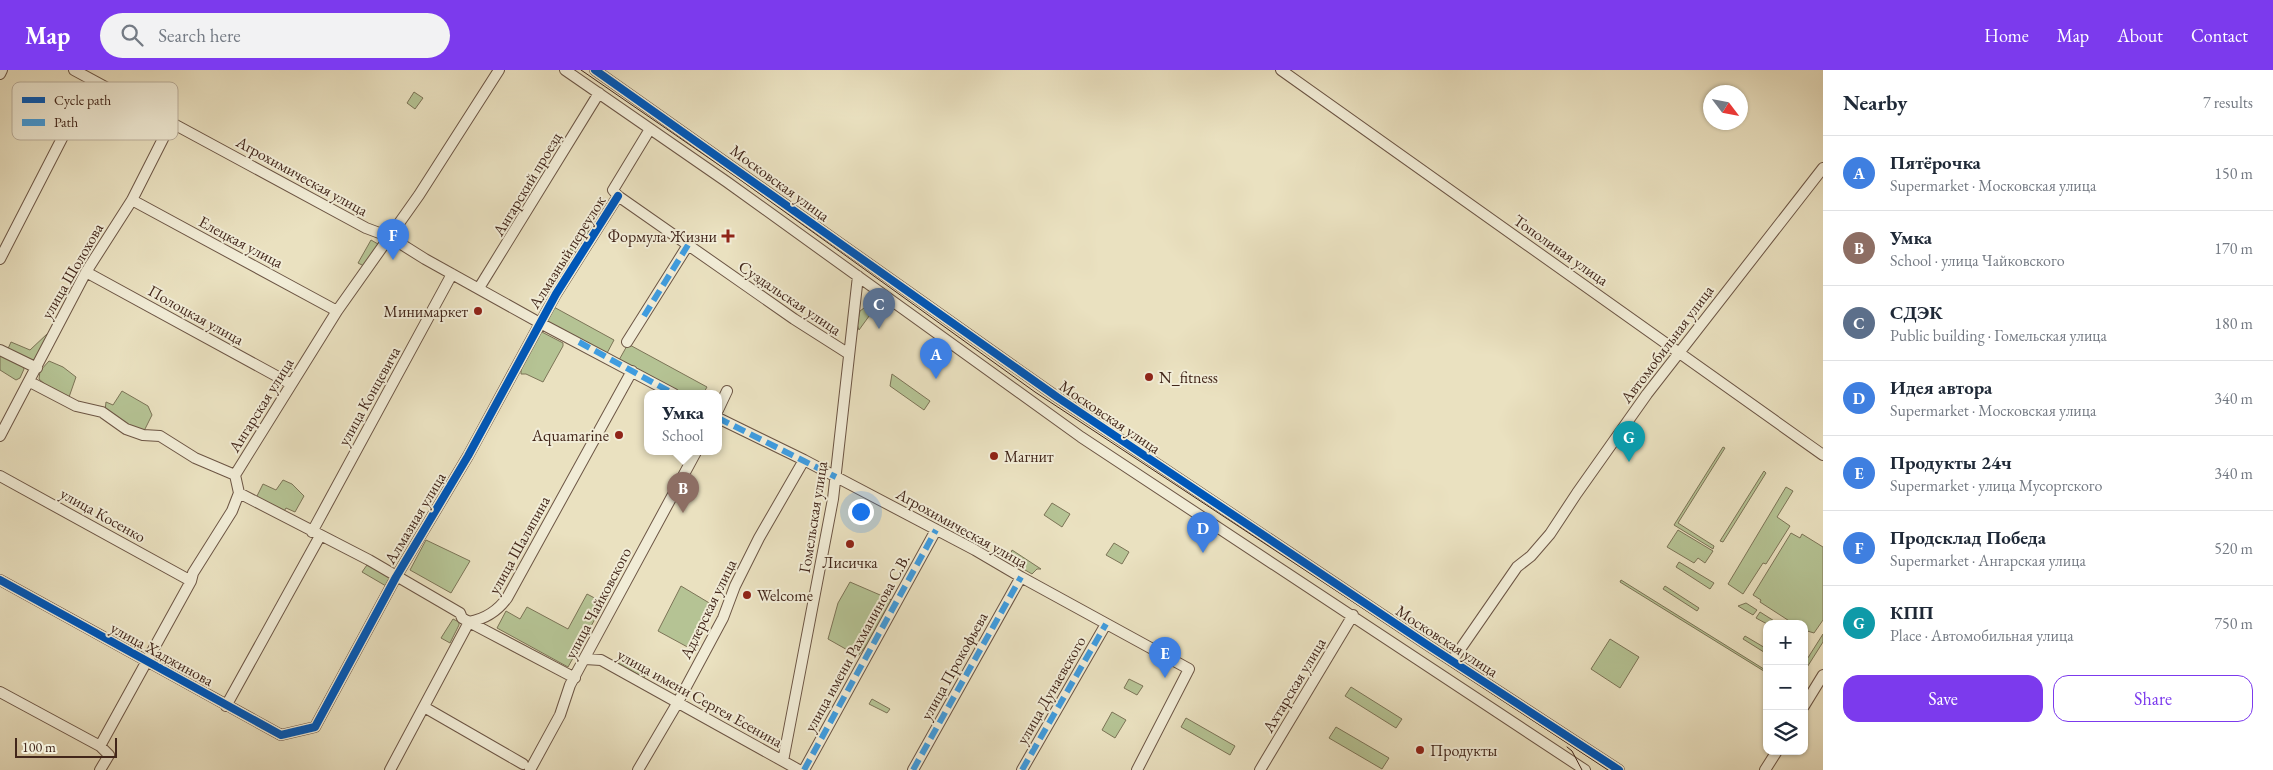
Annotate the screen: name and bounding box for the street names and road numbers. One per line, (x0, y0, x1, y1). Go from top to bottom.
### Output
street label: Ангарский проезд (487, 128, 567, 241)
street label: Агрохимическая улица (232, 131, 372, 221)
street label: Московская улица (726, 140, 834, 227)
street label: Алмазный переулок (523, 191, 610, 313)
street label: Тополиная улица (1509, 210, 1613, 291)
street label: Елецкая улица (195, 211, 287, 273)
street label: улица Шолохова (36, 219, 108, 323)
street label: Суздальская улица (735, 256, 846, 340)
street label: Полоцкая улица (144, 280, 248, 350)
street label: Автомобильная улица (1615, 280, 1719, 408)
street label: улица Концевича (333, 342, 405, 449)
street label: Ангарская улица (223, 353, 299, 457)
street label: Московская улица (1055, 375, 1165, 459)
street label: Гомельская улица (794, 459, 832, 574)
street label: Алмазная улица (379, 468, 451, 569)
street label: улица Косенко (56, 483, 150, 547)
street label: Агрохимическая улица (892, 483, 1032, 573)
street label: улица Шаляпина (483, 491, 555, 598)
street label: улица Чайковского (560, 544, 636, 662)
street label: улица имени Рахманинова С.В. (799, 550, 915, 736)
street label: Адлерская улица (674, 555, 741, 663)
street label: Московская улица (1392, 600, 1503, 682)
street label: улица Прокофьева (916, 608, 993, 724)
street label: улица Хаджинова (107, 617, 218, 691)
street label: улица Дунаевского (1011, 632, 1091, 748)
street label: Ахтарская улица (1257, 633, 1331, 737)
street label: улица имени Сергея Есенина (614, 644, 787, 753)

